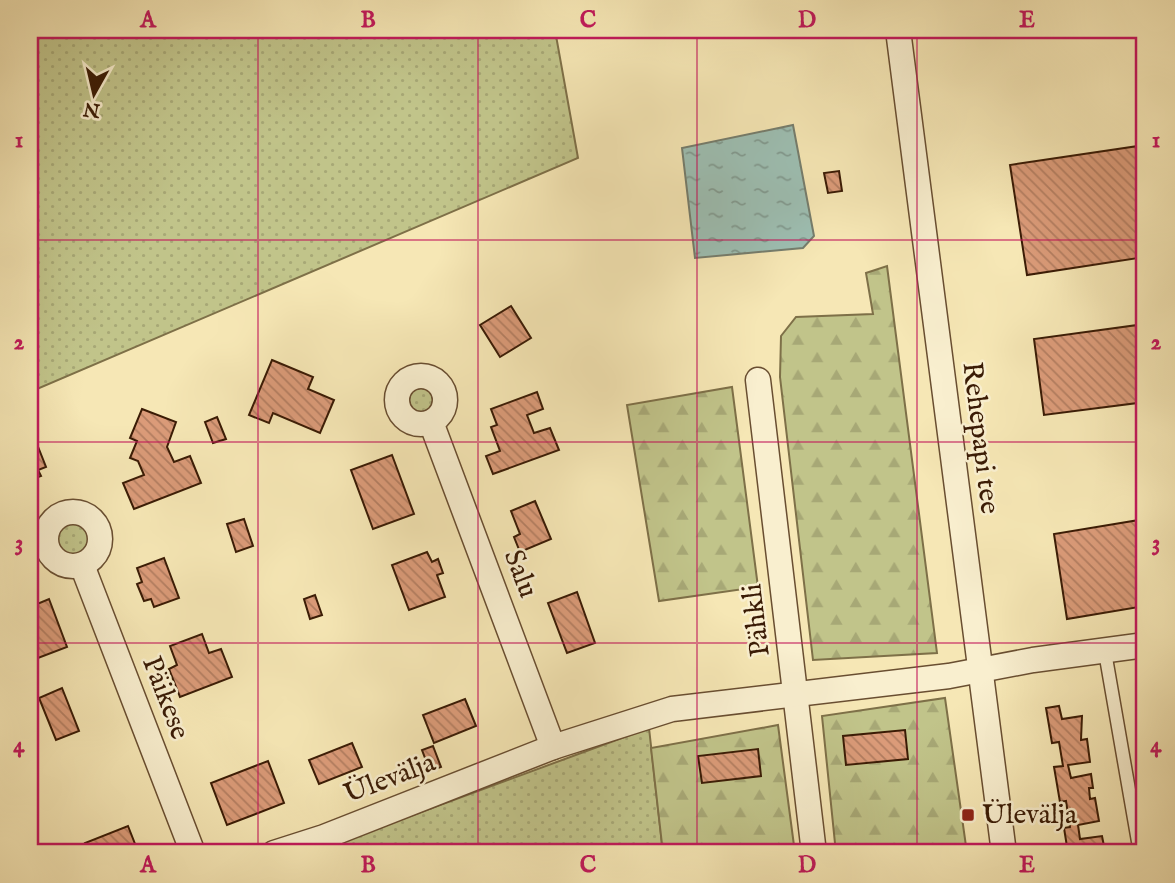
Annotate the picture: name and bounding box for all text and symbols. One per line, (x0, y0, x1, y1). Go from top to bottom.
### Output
text: A (139, 6, 157, 35)
text: B (360, 6, 376, 35)
text: C (580, 6, 597, 35)
text: D (798, 6, 816, 35)
text: E (1019, 6, 1035, 35)
north arrow (60, 60, 130, 130)
text: N (82, 96, 103, 122)
text: 1 (15, 126, 23, 155)
text: 1 (1152, 126, 1160, 155)
text: 2 (14, 328, 25, 357)
text: 2 (1151, 328, 1162, 357)
street label: Rehepapi tee (953, 360, 1007, 516)
text: 3 (15, 529, 23, 558)
text: 3 (1152, 529, 1160, 558)
street label: Salu (495, 545, 545, 603)
street label: Pähkli (735, 581, 779, 659)
street label: Päikese (133, 652, 197, 745)
text: 4 (13, 731, 25, 760)
text: 4 (1150, 731, 1162, 760)
street label: Ülevälja (339, 745, 441, 812)
place label: Ülevälja (982, 798, 1078, 833)
marker: Ülevälja (960, 807, 976, 823)
text: A (139, 851, 157, 880)
text: B (360, 851, 376, 880)
text: C (580, 851, 597, 880)
text: D (798, 851, 816, 880)
text: E (1019, 851, 1035, 880)

